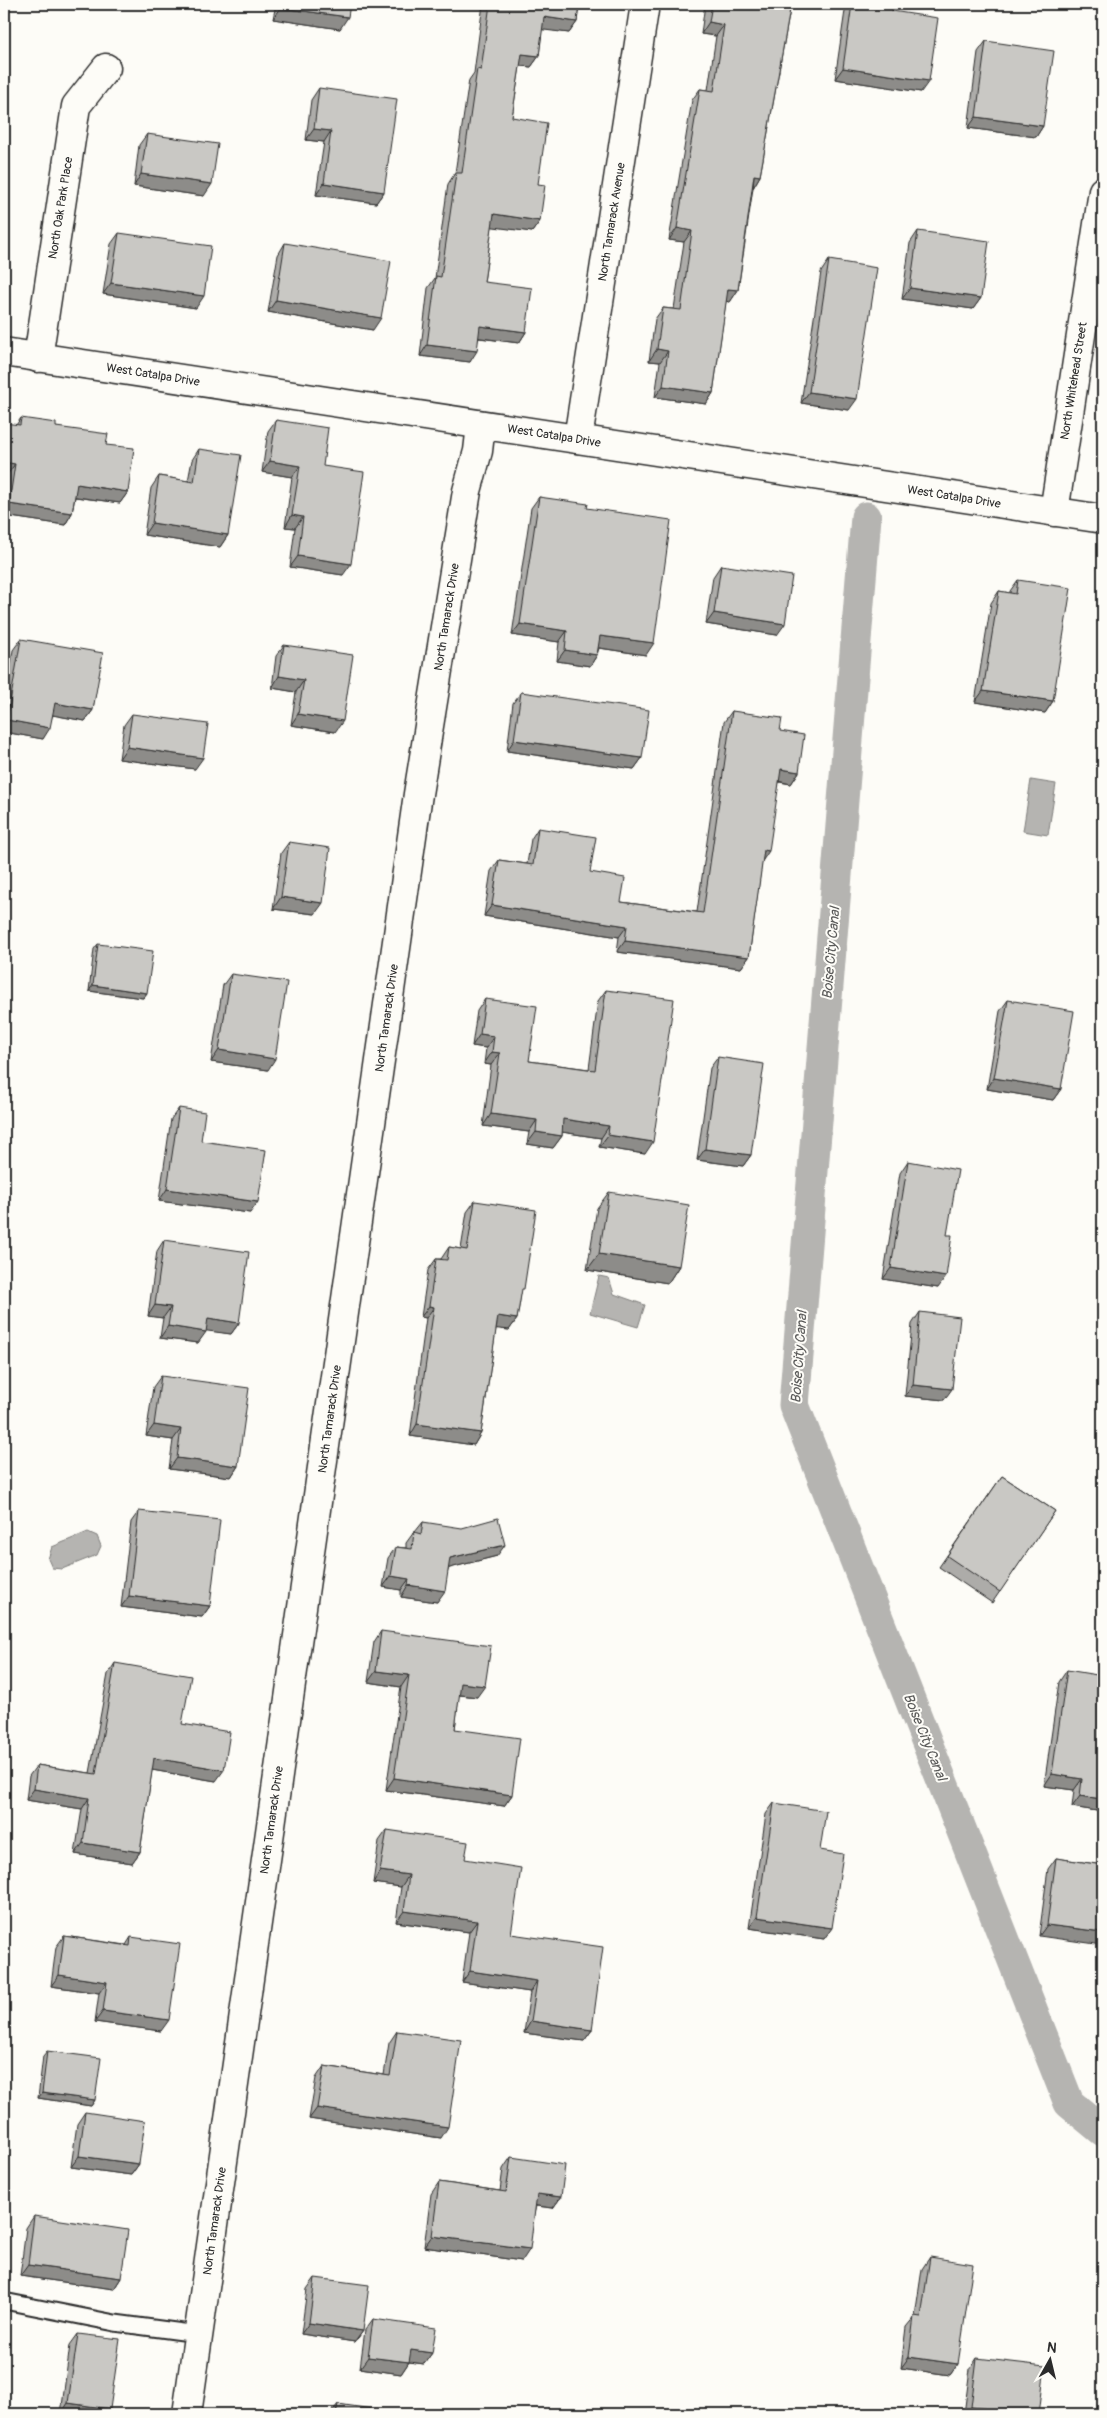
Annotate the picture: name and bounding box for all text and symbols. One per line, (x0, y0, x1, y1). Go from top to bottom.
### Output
street label: North Oak Park Place (46, 156, 77, 260)
street label: North Tamarack Avenue (595, 161, 629, 282)
street label: North Whitehead Street (1057, 321, 1091, 441)
street label: West Catalpa Drive (105, 360, 201, 390)
street label: West Catalpa Drive (506, 421, 602, 451)
street label: West Catalpa Drive (906, 482, 1002, 512)
street label: North Tamarack Drive (431, 562, 463, 672)
water label: Boise City Canal (819, 905, 844, 1000)
street label: North Tamarack Drive (372, 963, 402, 1073)
water label: Boise City Canal (787, 1309, 811, 1404)
street label: North Tamarack Drive (315, 1364, 345, 1474)
water label: Boise City Canal (900, 1691, 951, 1785)
street label: North Tamarack Drive (257, 1765, 287, 1875)
street label: North Tamarack Drive (200, 2166, 230, 2276)
north arrow (1024, 2336, 1074, 2386)
text: N (1046, 2339, 1058, 2357)

